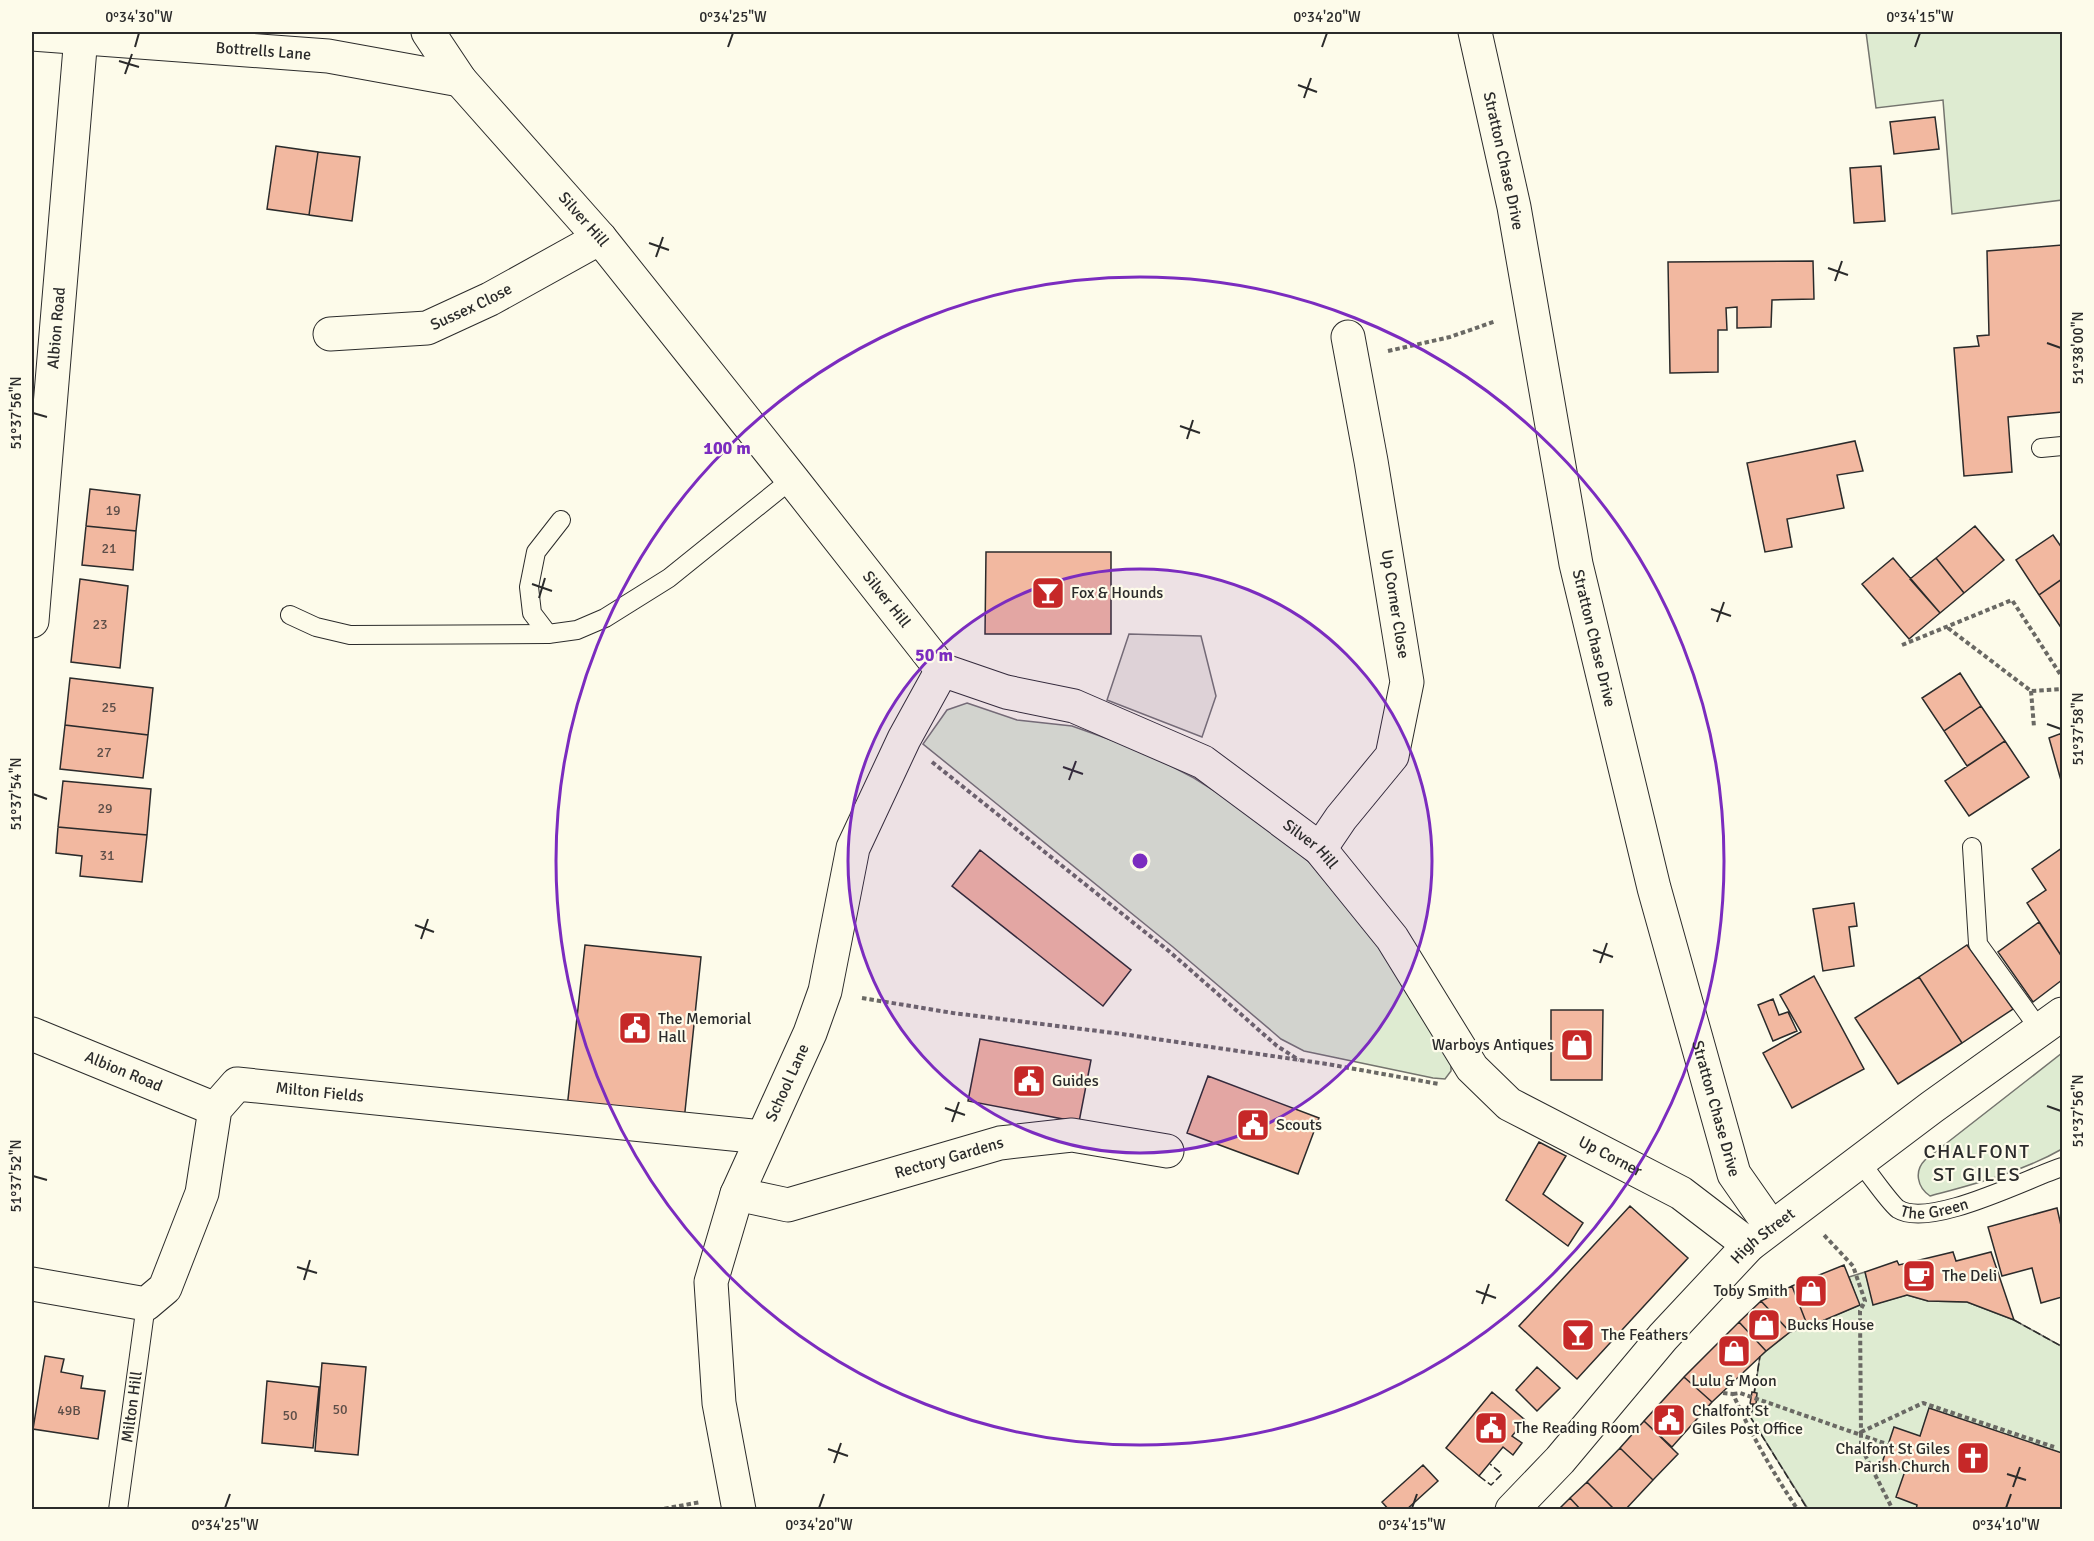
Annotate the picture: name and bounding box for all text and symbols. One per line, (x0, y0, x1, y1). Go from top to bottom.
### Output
text: 0°34'30"W (105, 8, 173, 26)
text: 0°34'25"W (699, 8, 767, 26)
text: 0°34'20"W (1293, 8, 1361, 26)
text: 0°34'15"W (1886, 8, 1954, 26)
street label: Bottrells Lane (215, 38, 312, 65)
street label: Stratton Chase Drive (1479, 90, 1528, 231)
street label: Silver Hill (554, 188, 613, 251)
street label: Sussex Close (427, 279, 515, 335)
street label: Albion Road (43, 286, 70, 370)
text: 51°38'00"N (2069, 311, 2087, 385)
text: 51°37'56"N (7, 376, 25, 450)
text: 100 m (703, 437, 751, 459)
house number: 19 (105, 502, 121, 519)
house number: 21 (101, 540, 117, 557)
street label: Up Corner Close (1377, 548, 1413, 660)
street label: Silver Hill (858, 567, 915, 632)
street label: Stratton Chase Drive (1568, 567, 1620, 709)
bar icon: Fox & Hounds (1030, 575, 1066, 611)
place label: Fox & Hounds (1071, 583, 1163, 603)
house number: 23 (92, 616, 108, 633)
text: 50 m (915, 644, 953, 666)
text: 51°37'58"N (2069, 692, 2087, 766)
house number: 25 (101, 699, 117, 716)
house number: 27 (96, 744, 112, 761)
text: 51°37'54"N (7, 757, 25, 831)
house number: 29 (97, 800, 113, 817)
street label: Silver Hill (1279, 815, 1342, 873)
house number: 31 (99, 847, 115, 864)
centre of rings (1130, 851, 1150, 871)
place label: The Memorial Hall (658, 1009, 752, 1047)
public building icon: The Memorial Hall (617, 1010, 653, 1046)
shop icon: Warboys Antiques (1559, 1027, 1595, 1063)
place label: Warboys Antiques (1432, 1035, 1554, 1055)
street label: Stratton Chase Drive (1687, 1038, 1744, 1179)
street label: School Lane (761, 1041, 814, 1125)
street label: Albion Road (82, 1047, 165, 1096)
public building icon: Guides (1011, 1063, 1047, 1099)
place label: Guides (1052, 1071, 1099, 1091)
text: 51°37'56"N (2069, 1074, 2087, 1148)
street label: Milton Fields (275, 1078, 365, 1107)
public building icon: Scouts (1235, 1107, 1271, 1143)
place label: Scouts (1276, 1115, 1322, 1135)
street label: Up Corner (1575, 1132, 1646, 1181)
street label: Rectory Gardens (892, 1133, 1006, 1183)
text: 51°37'52"N (7, 1139, 25, 1213)
district label: CHALFONT ST GILES (1924, 1139, 2030, 1187)
street label: The Green (1898, 1194, 1971, 1224)
street label: High Street (1726, 1204, 1799, 1268)
cafe icon: The Deli (1901, 1258, 1937, 1294)
place label: The Deli (1942, 1266, 1997, 1286)
shop icon: Toby Smith (1793, 1273, 1829, 1309)
place label: Toby Smith (1713, 1281, 1788, 1301)
shop icon: Bucks House (1746, 1307, 1782, 1343)
place label: Bucks House (1787, 1315, 1874, 1335)
bar icon: The Feathers (1560, 1317, 1596, 1353)
place label: The Feathers (1601, 1325, 1688, 1345)
shop icon: Lulu & Moon (1716, 1333, 1752, 1369)
street label: Milton Hill (117, 1370, 147, 1444)
place label: Lulu & Moon (1691, 1371, 1777, 1391)
house number: 50 (332, 1401, 348, 1418)
place label: Chalfont St Giles Post Office (1692, 1401, 1803, 1439)
house number: 49B (57, 1402, 81, 1419)
public building icon: Chalfont St Giles Post Office (1651, 1402, 1687, 1438)
house number: 50 (282, 1407, 298, 1424)
public building icon: The Reading Room (1473, 1410, 1509, 1446)
place label: The Reading Room (1514, 1418, 1640, 1438)
place label: Chalfont St Giles Parish Church (1835, 1439, 1950, 1477)
church icon: Chalfont St Giles Parish Church (1955, 1440, 1991, 1476)
text: 0°34'25"W (191, 1516, 259, 1534)
text: 0°34'20"W (785, 1516, 853, 1534)
text: 0°34'15"W (1378, 1516, 1446, 1534)
text: 0°34'10"W (1972, 1516, 2040, 1534)

